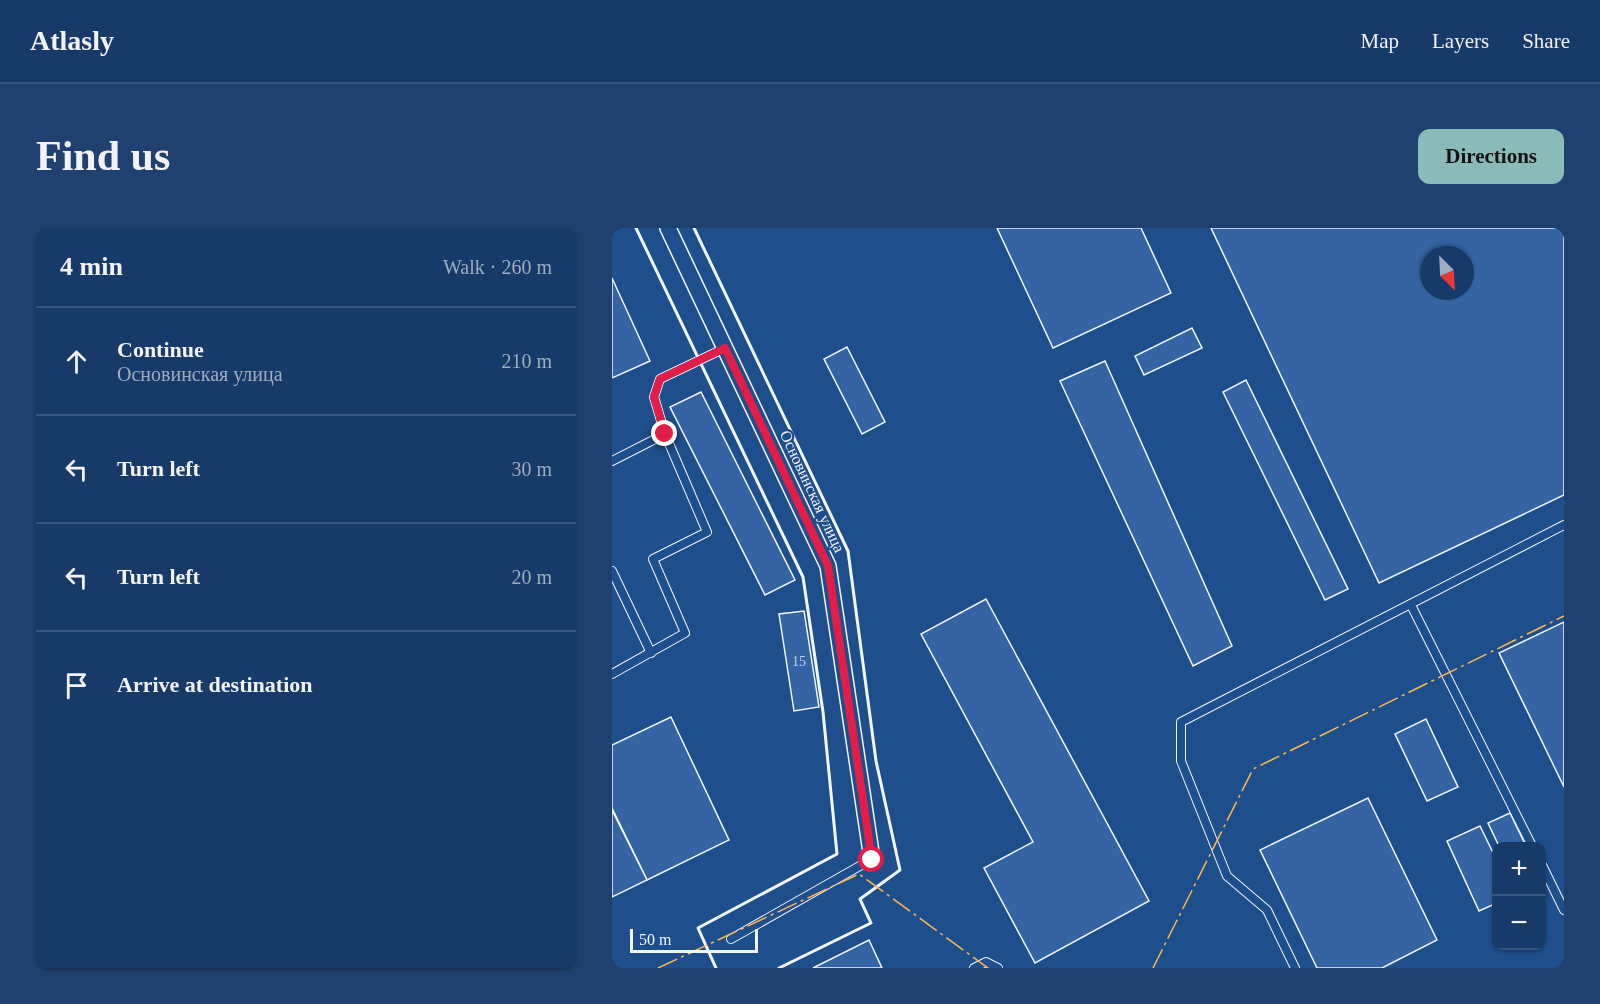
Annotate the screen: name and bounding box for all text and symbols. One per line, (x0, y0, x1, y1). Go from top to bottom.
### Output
text: Atlasly (30, 25, 114, 56)
text: Map (1361, 29, 1399, 53)
text: Layers (1432, 29, 1489, 53)
text: Share (1522, 29, 1570, 53)
button: Directions (1418, 129, 1564, 184)
text: Find us (36, 133, 170, 179)
north arrow (1420, 246, 1474, 300)
text: 4 min (60, 252, 123, 281)
text: Walk · 260 m (443, 256, 552, 278)
text: Continue (117, 337, 204, 362)
icon: ahead (60, 345, 93, 378)
text: 210 m (501, 350, 552, 372)
text: Основинская улица (117, 363, 283, 385)
route end (651, 420, 677, 446)
street label: Основинская улица (776, 428, 848, 555)
icon: left (60, 453, 93, 486)
text: Turn left (117, 456, 200, 481)
text: 30 m (511, 458, 552, 480)
icon: left (60, 561, 93, 594)
text: Turn left (117, 564, 200, 589)
text: 20 m (511, 566, 552, 588)
house number: 15 (792, 654, 806, 669)
icon: arrive (60, 669, 93, 702)
text: Arrive at destination (117, 672, 313, 697)
map controls (1492, 842, 1546, 950)
button: + (1492, 842, 1546, 896)
route start (858, 846, 884, 872)
button: − (1492, 896, 1546, 950)
scale bar (630, 926, 758, 954)
text: 50 m (639, 931, 671, 948)

